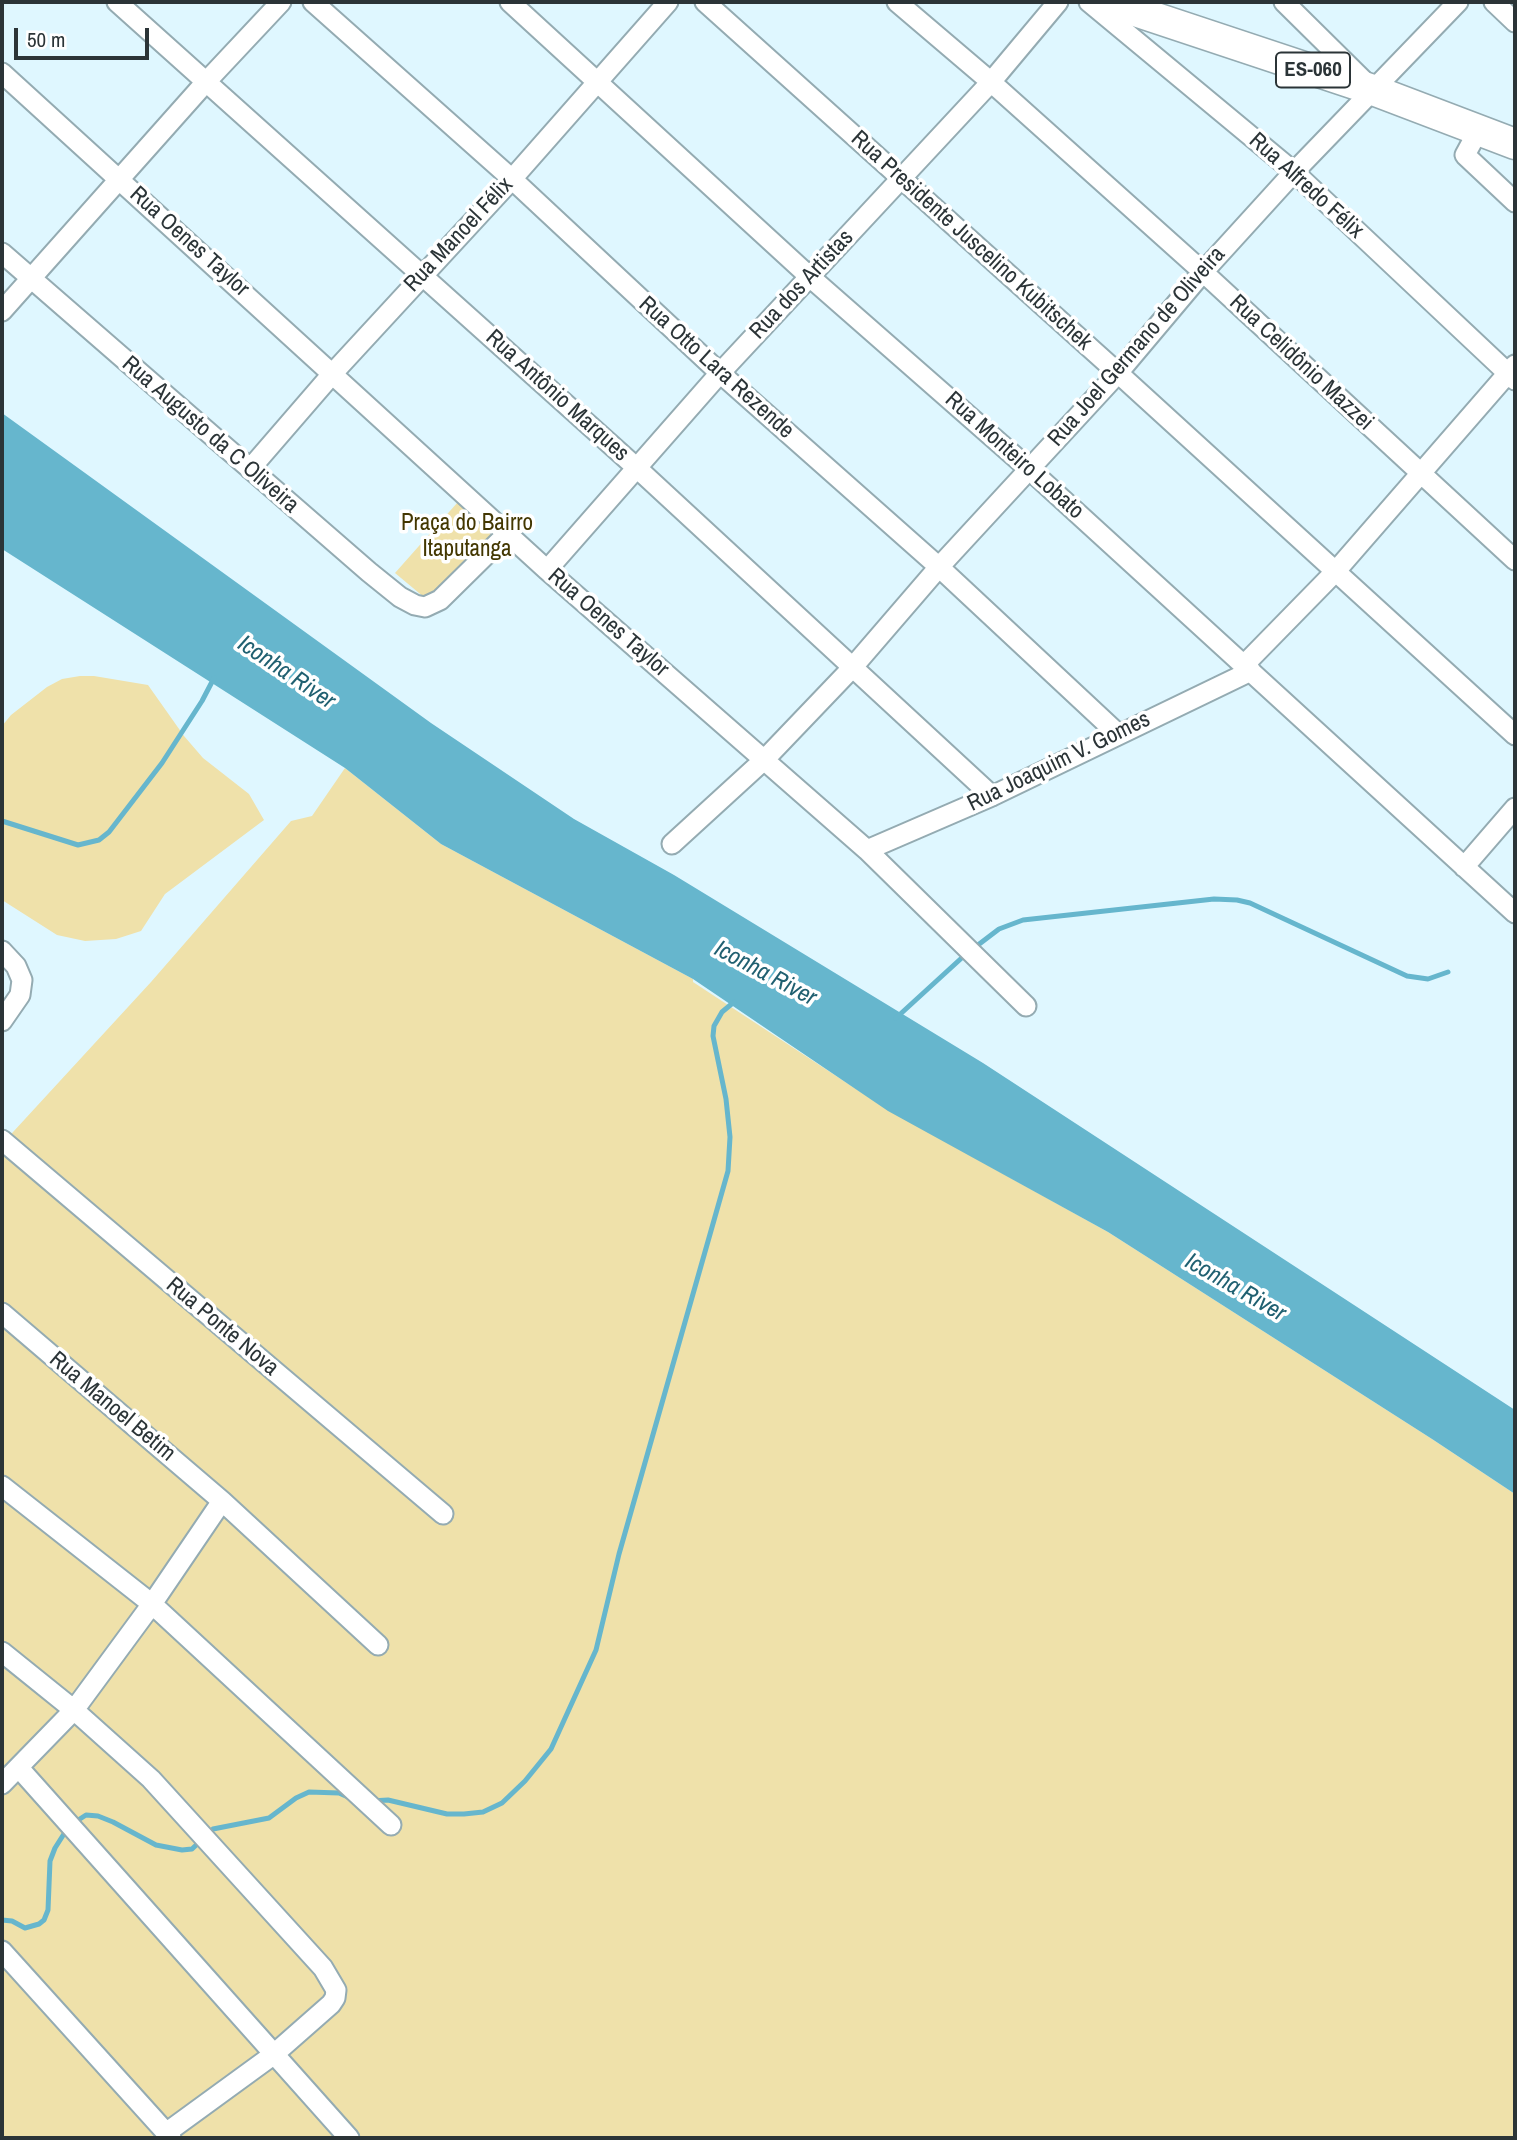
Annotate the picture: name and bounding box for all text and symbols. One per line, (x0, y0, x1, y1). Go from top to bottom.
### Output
scale bar (18, 14, 152, 58)
text: 50 m (27, 25, 65, 54)
road number: ES-060 (1276, 52, 1350, 88)
street label: Rua Presidente Juscelino Kubitschek (845, 126, 1097, 356)
street label: Rua Alfredo Félix (1243, 127, 1369, 245)
street label: Rua Manoel Félix (399, 172, 519, 298)
street label: Rua Oenes Taylor (124, 181, 254, 303)
street label: Rua dos Artistas (744, 225, 860, 345)
street label: Rua Joel Germano de Oliveira (1043, 241, 1231, 453)
street label: Rua Celidônio Mazzei (1223, 289, 1379, 437)
street label: Rua Otto Lara Rezende (633, 291, 799, 445)
street label: Rua Antônio Marques (480, 324, 634, 468)
street label: Rua Augusto da C Oliveira (116, 351, 304, 519)
street label: Rua Monteiro Lobato (939, 386, 1089, 526)
park label: Praça do Bairro Itaputanga (401, 510, 533, 564)
street label: Rua Oenes Taylor (542, 563, 674, 683)
water label: Iconha River (232, 630, 340, 716)
street label: Rua Joaquim V. Gomes (963, 706, 1155, 818)
water label: Iconha River (709, 935, 821, 1013)
water label: Iconha River (1179, 1248, 1291, 1328)
street label: Rua Ponte Nova (160, 1272, 284, 1382)
street label: Rua Manoel Betim (43, 1346, 181, 1468)

